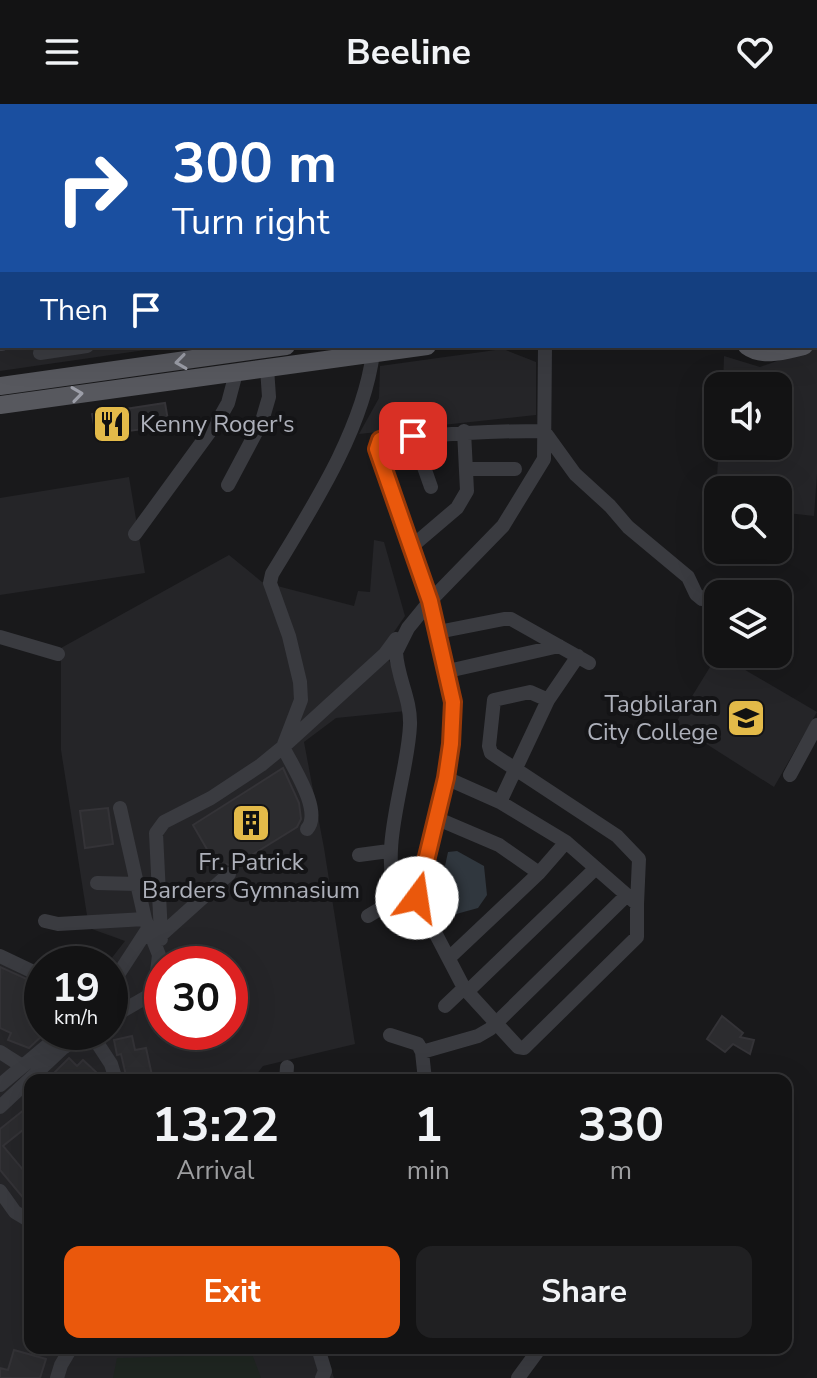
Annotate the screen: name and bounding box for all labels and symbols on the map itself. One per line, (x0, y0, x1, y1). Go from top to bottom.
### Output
one-way arrow (174, 353, 188, 370)
one-way arrow (71, 386, 84, 403)
pin (379, 402, 447, 470)
restaurant icon: Kenny Roger's (91, 403, 133, 445)
place label: Kenny Roger's (140, 408, 295, 440)
place label: Tagbilaran City College (587, 688, 718, 748)
school or university icon: Tagbilaran City College (725, 697, 767, 739)
building icon: Fr. Patrick Barders Gymnasium (230, 802, 272, 844)
place label: Fr. Patrick Barders Gymnasium (142, 846, 360, 906)
position arrow (375, 856, 459, 940)
speed limit sign: 30 (144, 946, 248, 1050)

